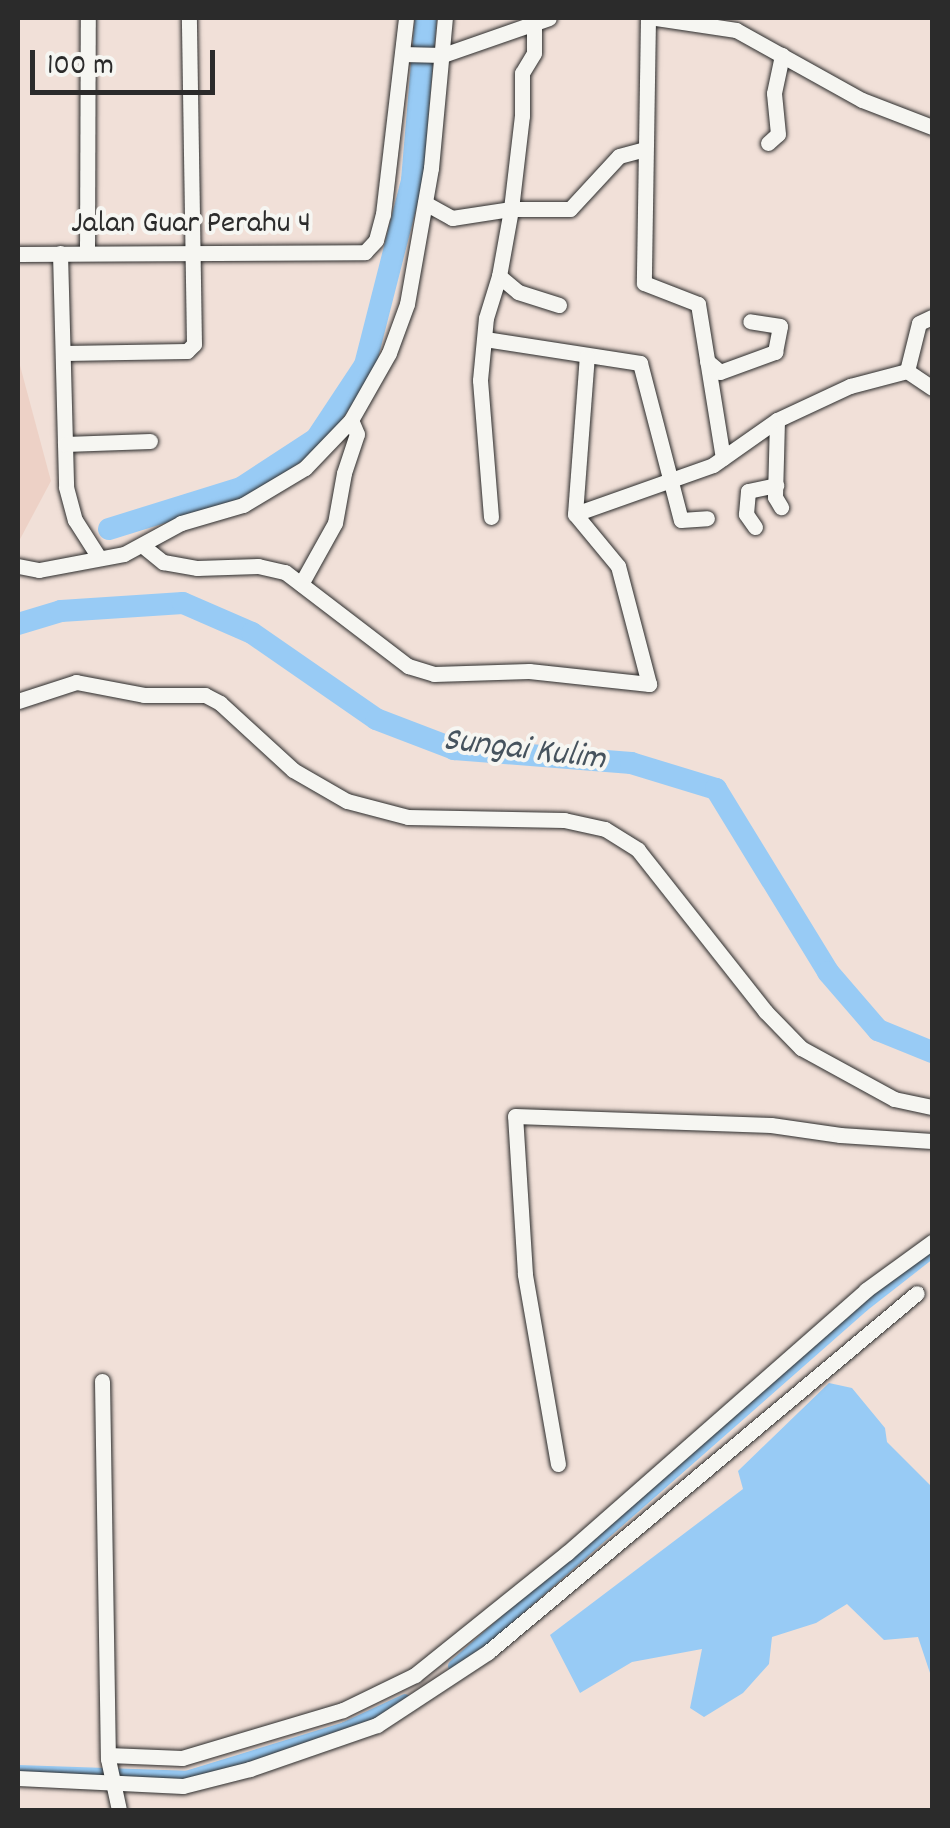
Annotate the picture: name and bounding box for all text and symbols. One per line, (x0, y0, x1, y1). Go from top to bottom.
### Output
scale bar (35, 30, 220, 92)
text: 100 m (47, 46, 114, 89)
street label: Jalan Guar Perahu 4 (71, 206, 311, 244)
water label: Sungai Kulim (441, 720, 607, 782)

